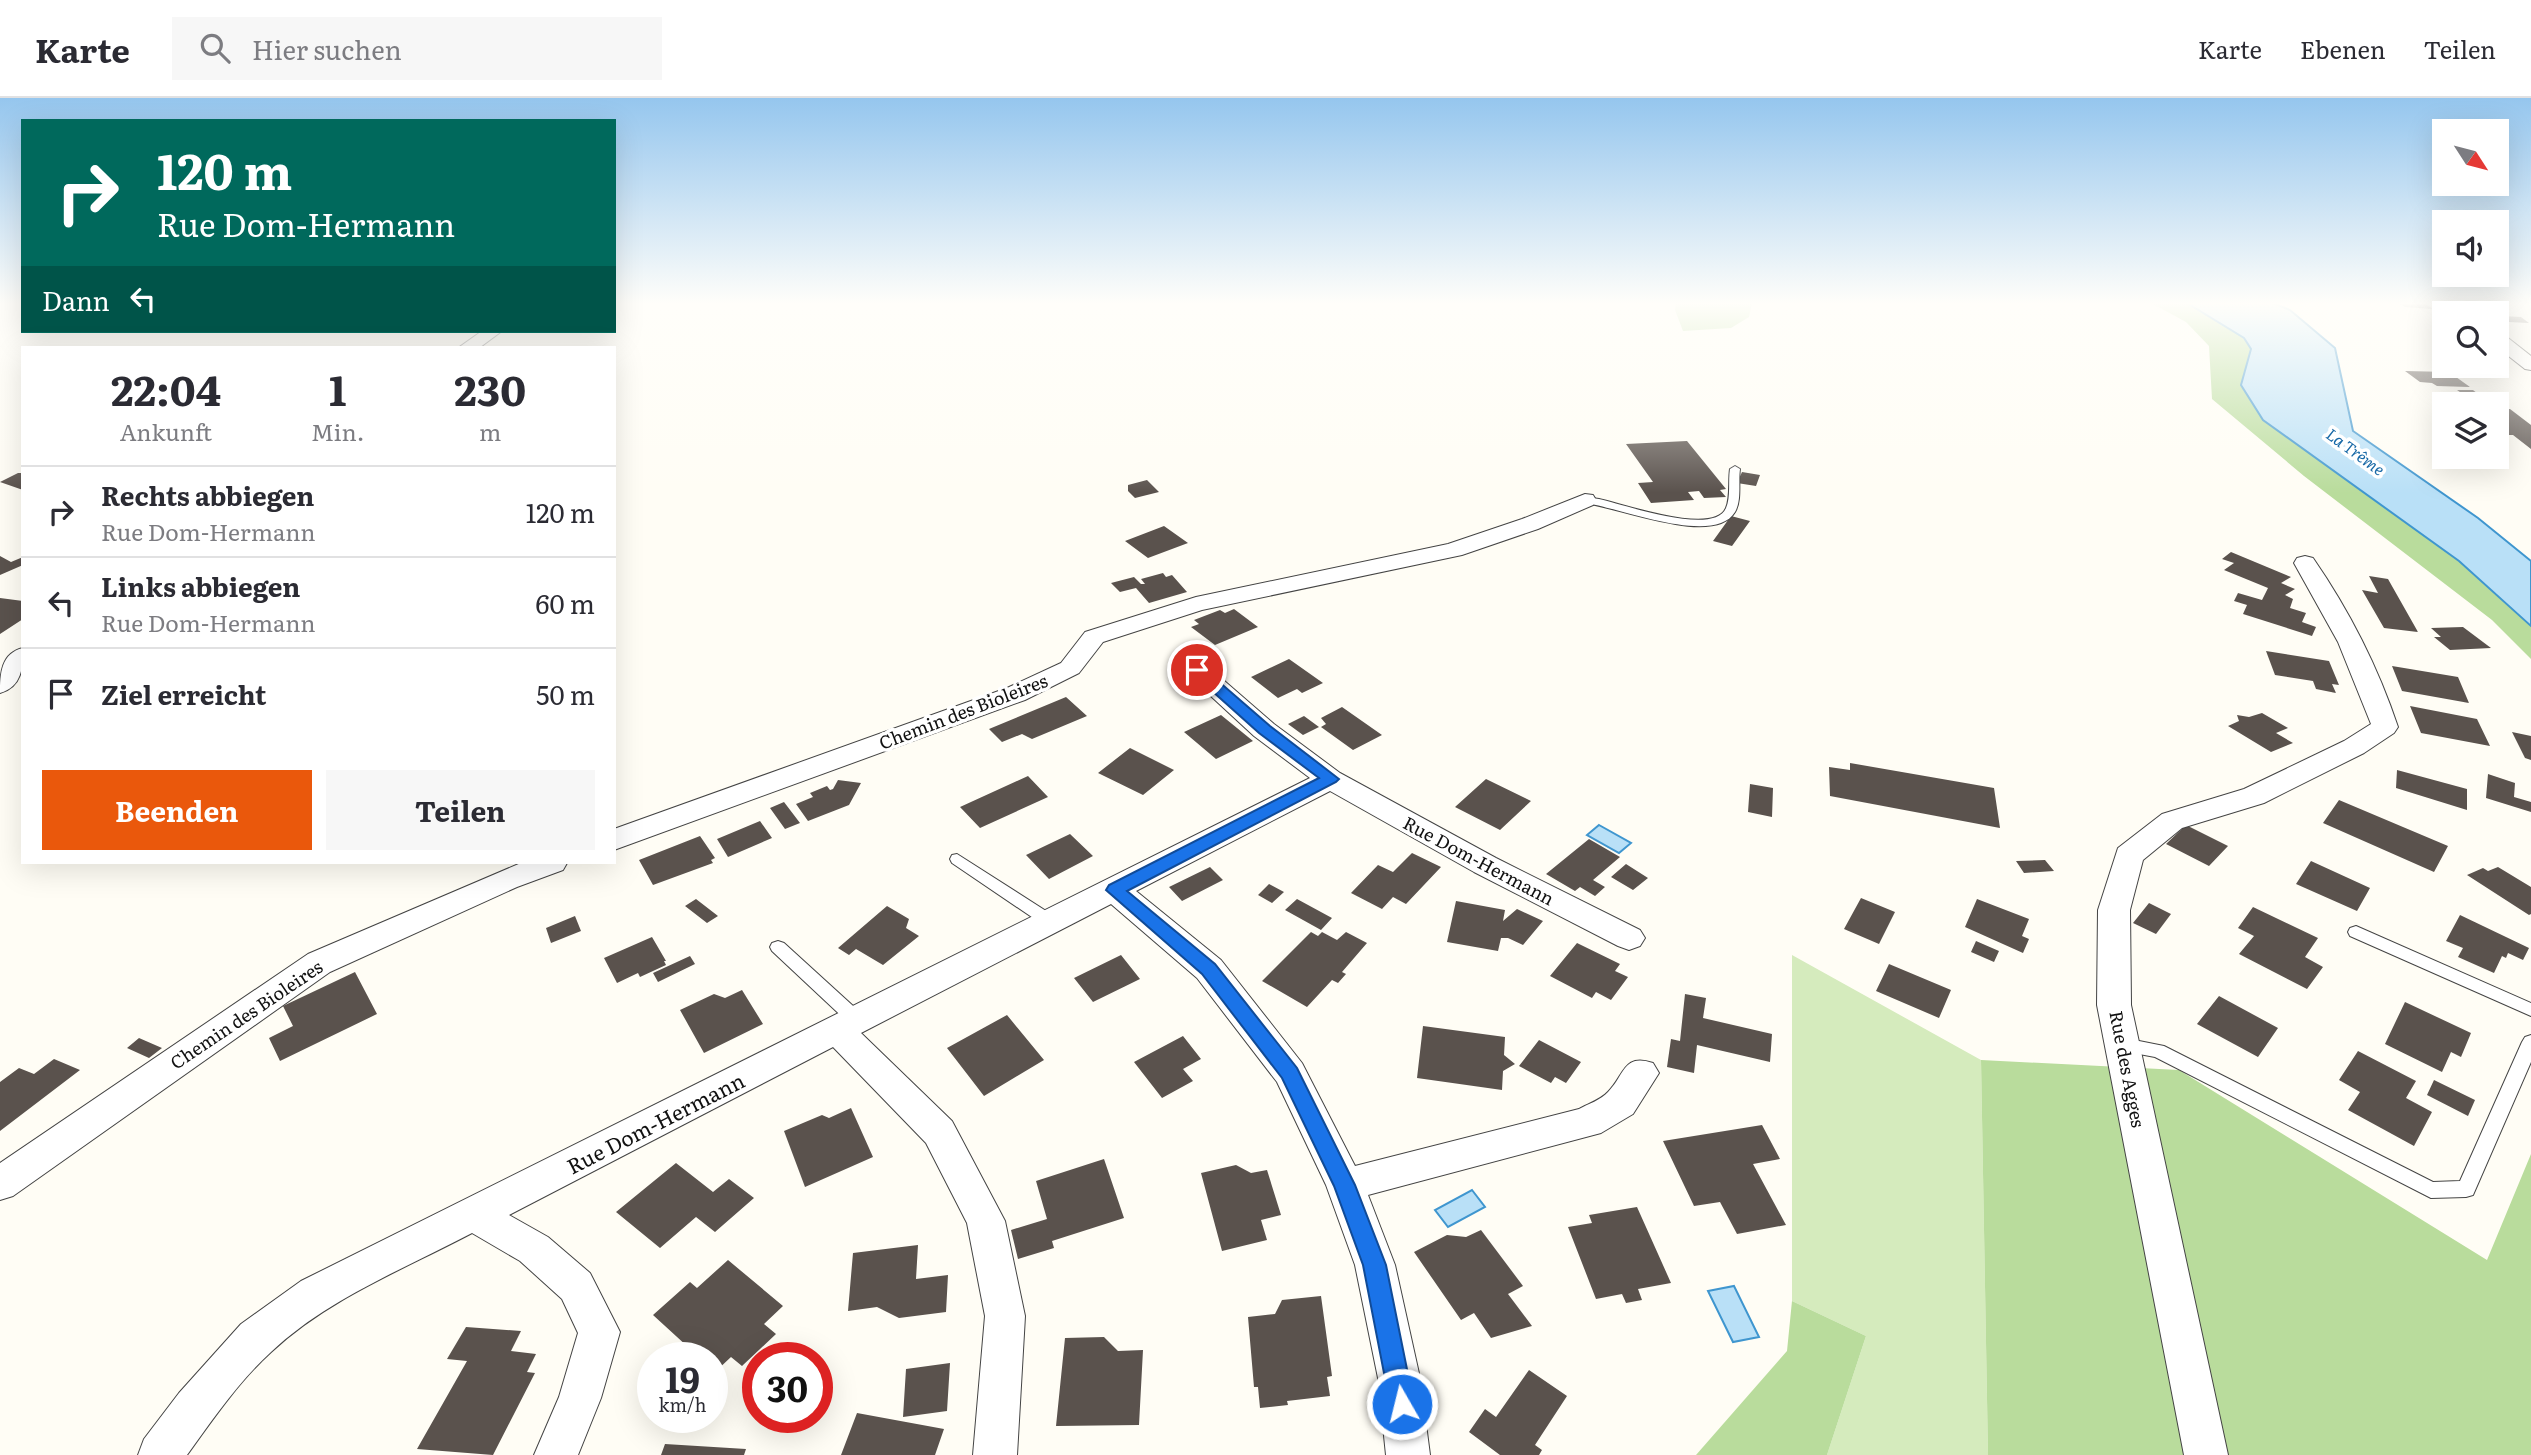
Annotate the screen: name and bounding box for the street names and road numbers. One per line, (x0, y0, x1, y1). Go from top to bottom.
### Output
street label: Chemin des Bioleires (875, 666, 1051, 756)
street label: Rue Dom-Hermann (1399, 809, 1559, 911)
street label: Chemin des Bioleires (164, 953, 328, 1075)
street label: Rue des Agges (2103, 1008, 2153, 1130)
street label: Rue Dom-Hermann (561, 1064, 749, 1180)

